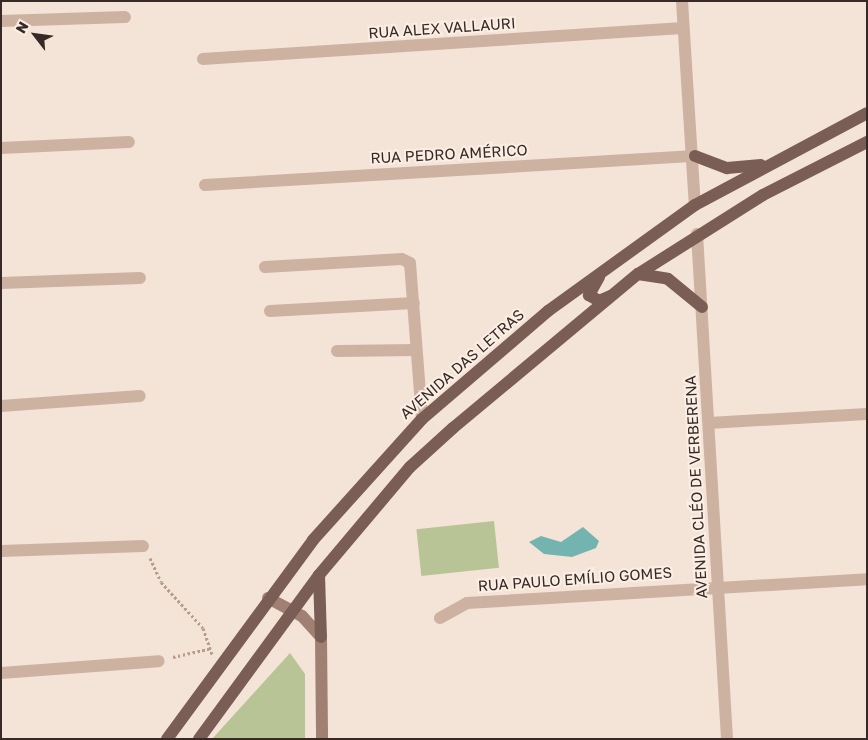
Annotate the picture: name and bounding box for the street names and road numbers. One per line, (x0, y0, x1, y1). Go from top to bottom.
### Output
street label: RUA ALEX VALLAURI (368, 14, 516, 42)
street label: RUA PEDRO AMÉRICO (370, 141, 528, 167)
street label: AVENIDA DAS LETRAS (396, 305, 528, 423)
street label: AVENIDA CLÉO DE VERBERENA (681, 375, 711, 599)
street label: RUA PAULO EMÍLIO GOMES (477, 563, 673, 595)

